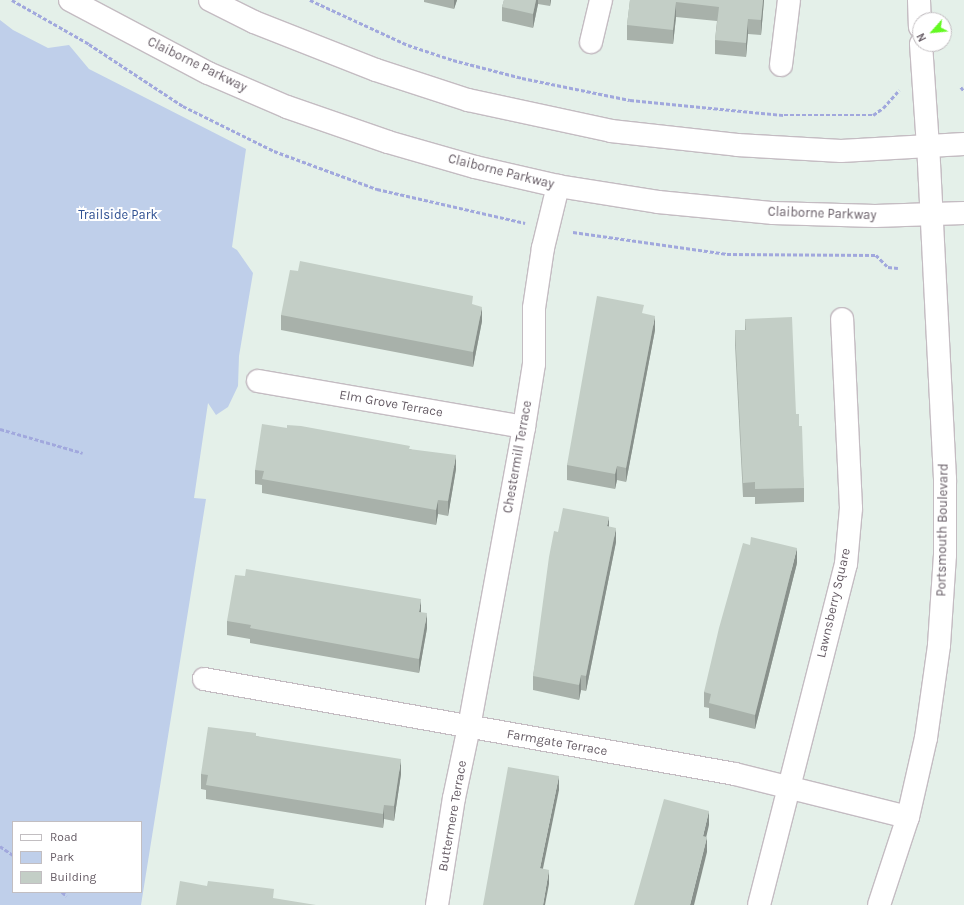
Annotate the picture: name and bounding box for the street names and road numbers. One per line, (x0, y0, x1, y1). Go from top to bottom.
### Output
street label: Claiborne Parkway (145, 34, 249, 96)
street label: Claiborne Parkway (446, 151, 556, 193)
street label: Claiborne Parkway (767, 204, 877, 224)
street label: Elm Grove Terrace (338, 387, 444, 421)
street label: Chestermill Terrace (500, 399, 536, 515)
street label: Portsmouth Boulevard (934, 463, 952, 597)
street label: Lawnsberry Square (814, 547, 854, 659)
street label: Farmgate Terrace (506, 726, 608, 760)
street label: Buttermere Terrace (436, 759, 470, 873)

